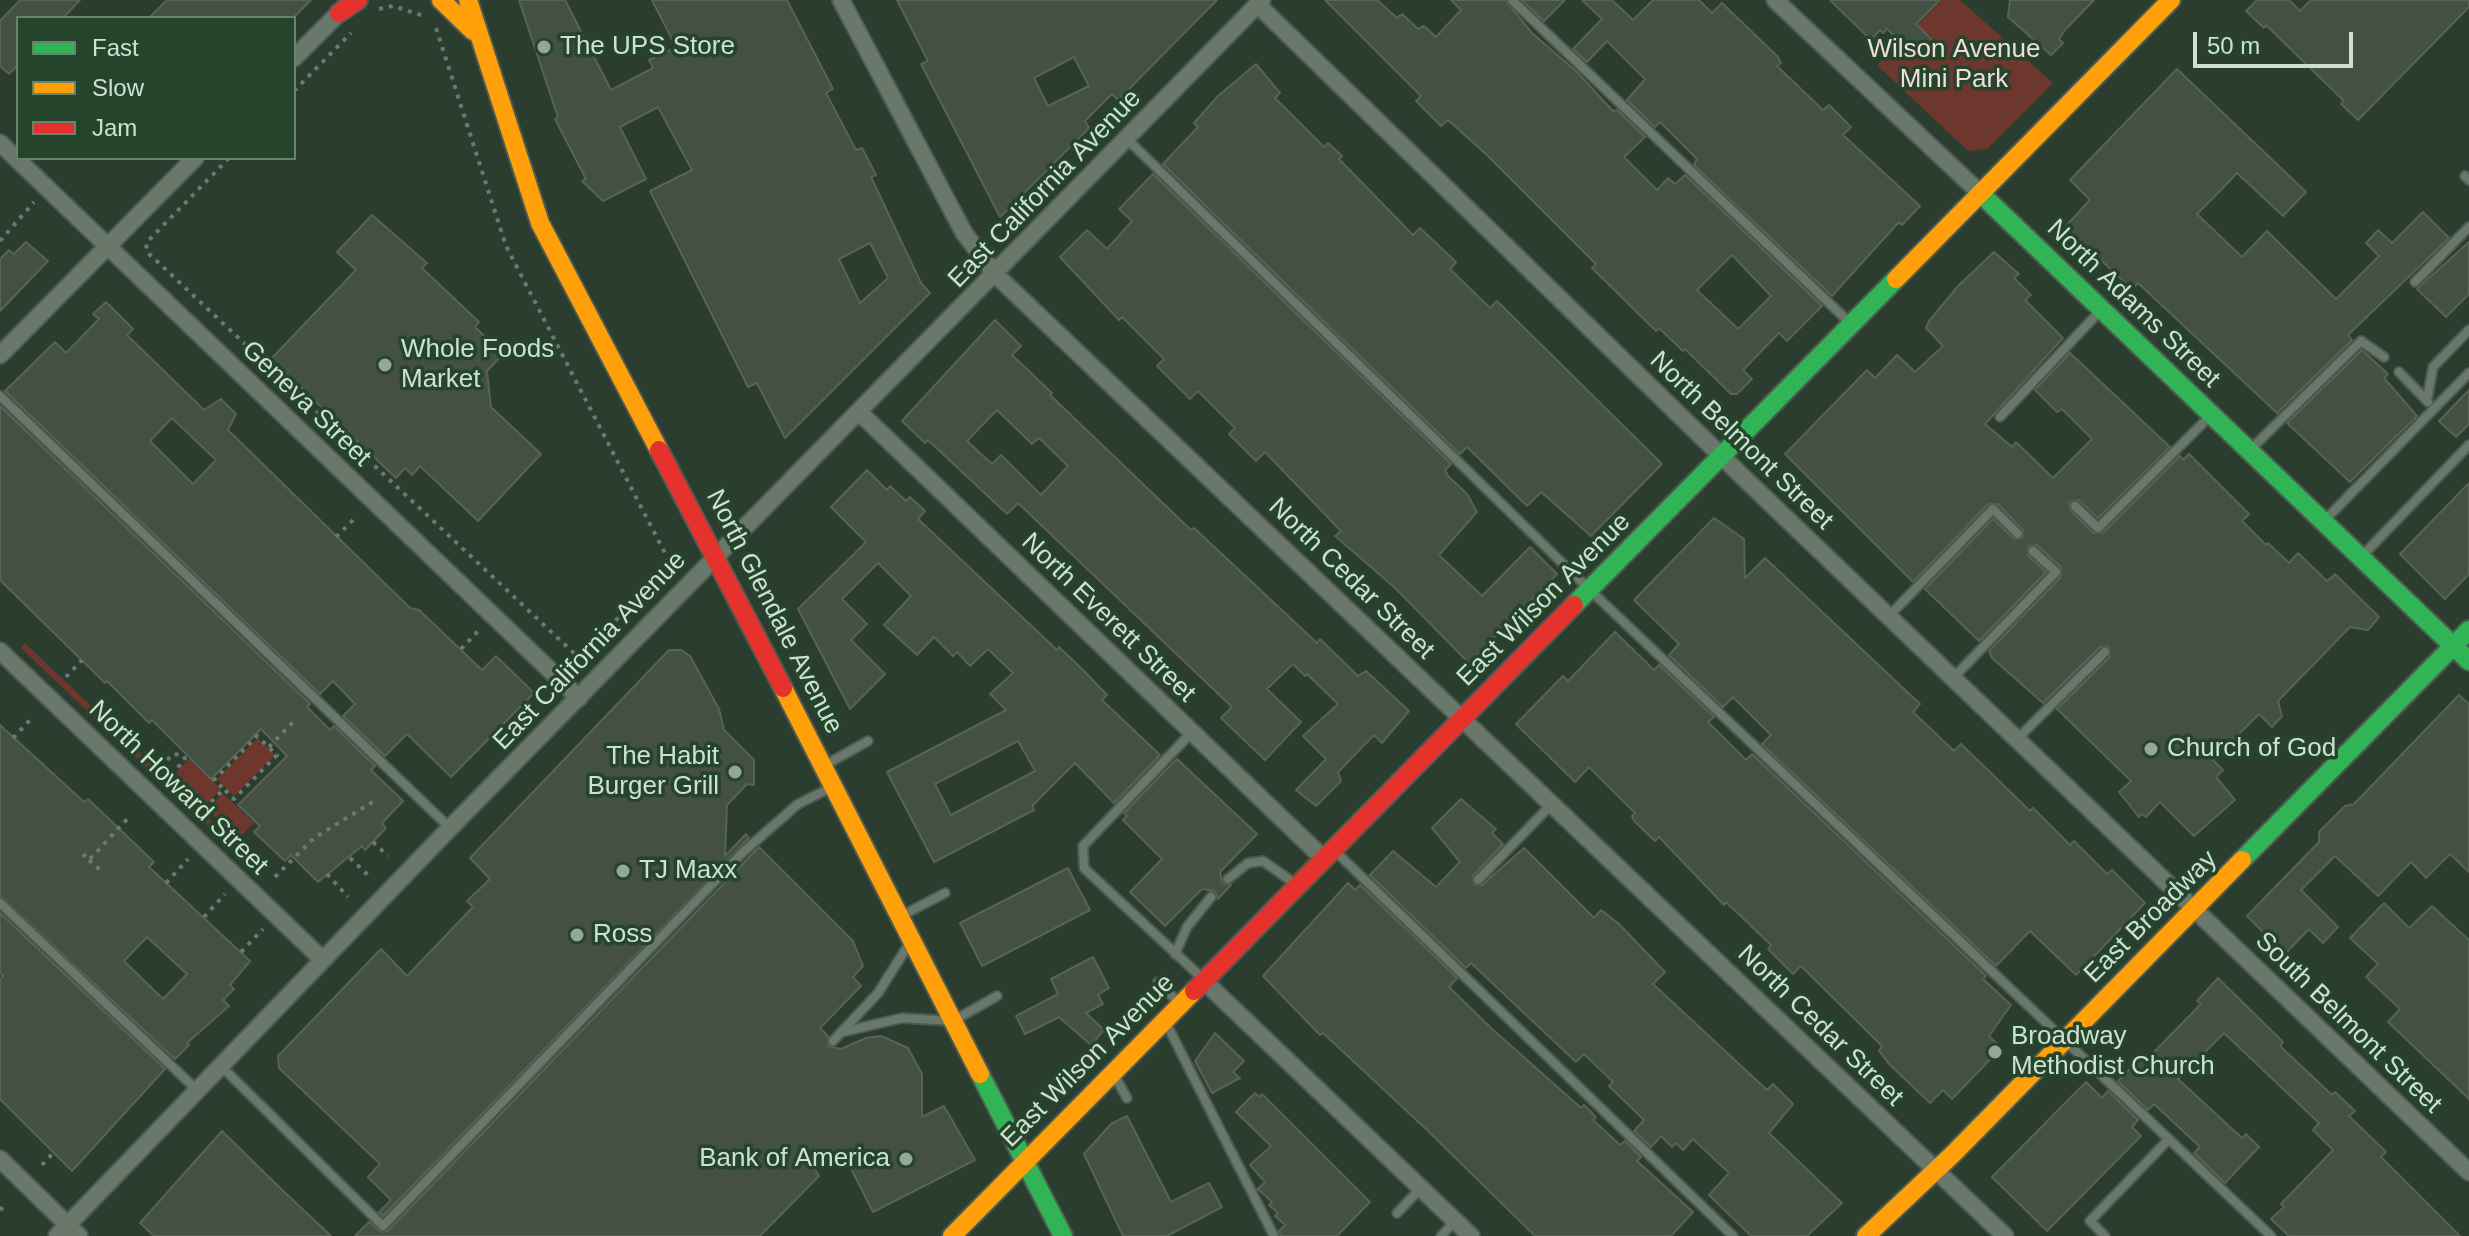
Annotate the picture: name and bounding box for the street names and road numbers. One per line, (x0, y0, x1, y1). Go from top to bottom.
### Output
street label: East California Avenue (942, 83, 1148, 295)
street label: North Adams Street (2040, 213, 2226, 395)
street label: Geneva Street (235, 335, 377, 473)
street label: North Belmont Street (1643, 345, 1839, 537)
street label: North Glendale Avenue (699, 485, 849, 739)
street label: North Cedar Street (1262, 492, 1440, 666)
street label: East Wilson Avenue (1451, 507, 1637, 693)
street label: North Everett Street (1015, 527, 1201, 709)
street label: East California Avenue (487, 545, 693, 757)
street label: North Howard Street (82, 694, 274, 882)
street label: East Broadway (2078, 844, 2224, 990)
street label: South Belmont Street (2248, 926, 2448, 1120)
street label: North Cedar Street (1731, 939, 1909, 1113)
street label: East Wilson Avenue (995, 968, 1181, 1154)

